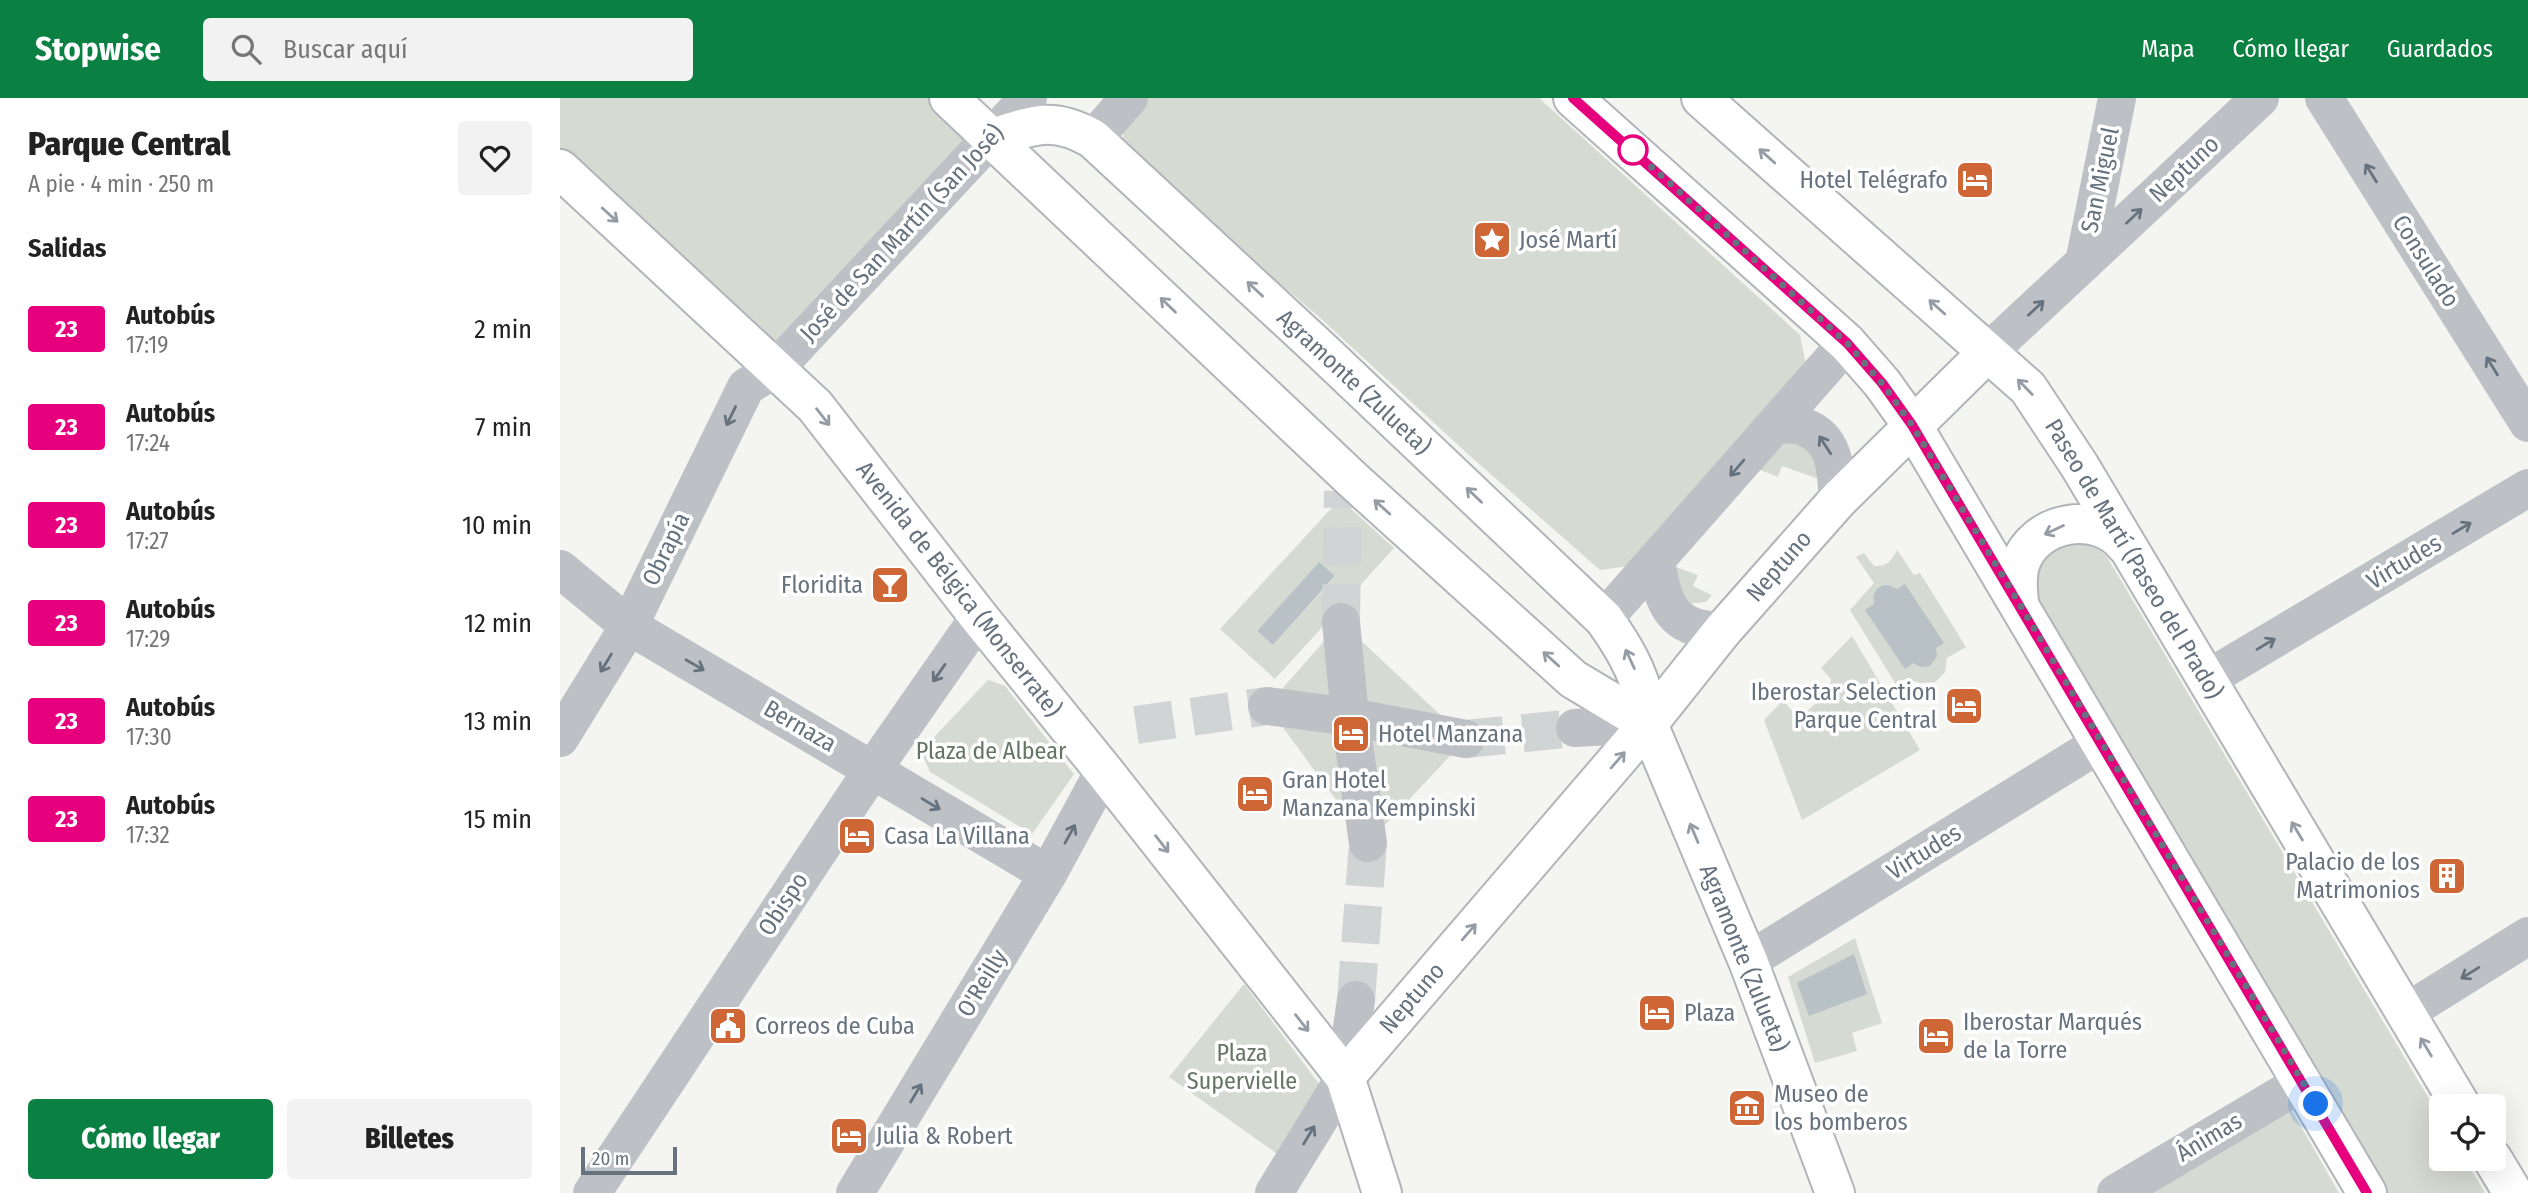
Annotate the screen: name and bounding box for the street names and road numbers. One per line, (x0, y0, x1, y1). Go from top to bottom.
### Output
street label: José de San Martín (San José) (794, 119, 1010, 347)
street label: San Miguel (2075, 125, 2125, 235)
street label: Neptuno (2143, 130, 2225, 208)
street label: Consulado (2387, 210, 2465, 312)
street label: Agramonte (Zulueta) (1271, 304, 1437, 460)
street label: Paseo de Martí (Paseo del Prado) (2039, 414, 2229, 704)
street label: Avenida de Bélgica (Monserrate) (851, 456, 1067, 722)
street label: Obrapía (636, 508, 696, 590)
street label: Neptuno (1741, 525, 1817, 607)
street label: Virtudes (2362, 529, 2446, 595)
street label: Bernaza (759, 694, 841, 758)
street label: Virtudes (1882, 818, 1966, 886)
street label: Agramonte (Zulueta) (1694, 860, 1794, 1056)
street label: Obispo (752, 867, 814, 941)
street label: O'Reilly (951, 944, 1013, 1022)
street label: Neptuno (1374, 957, 1450, 1039)
street label: Ánimas (2171, 1106, 2247, 1167)

